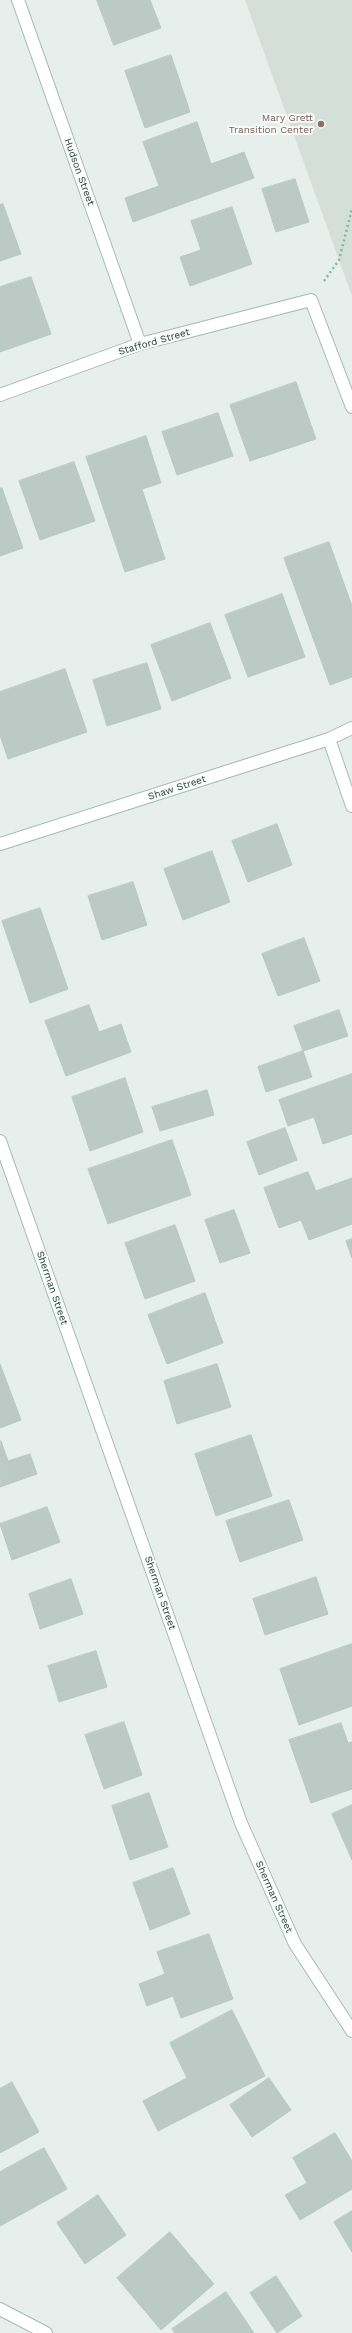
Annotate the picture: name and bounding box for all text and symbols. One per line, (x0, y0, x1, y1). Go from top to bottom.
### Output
place label: Mary Grett Transition Center (229, 112, 313, 136)
marker: Mary Grett Transition Center (316, 119, 326, 129)
street label: Hudson Street (61, 137, 97, 207)
street label: Stafford Street (117, 326, 191, 358)
street label: Shaw Street (147, 773, 207, 803)
street label: Sherman Street (34, 1249, 70, 1327)
street label: Sherman Street (142, 1554, 178, 1632)
street label: Sherman Street (253, 1859, 295, 1935)

